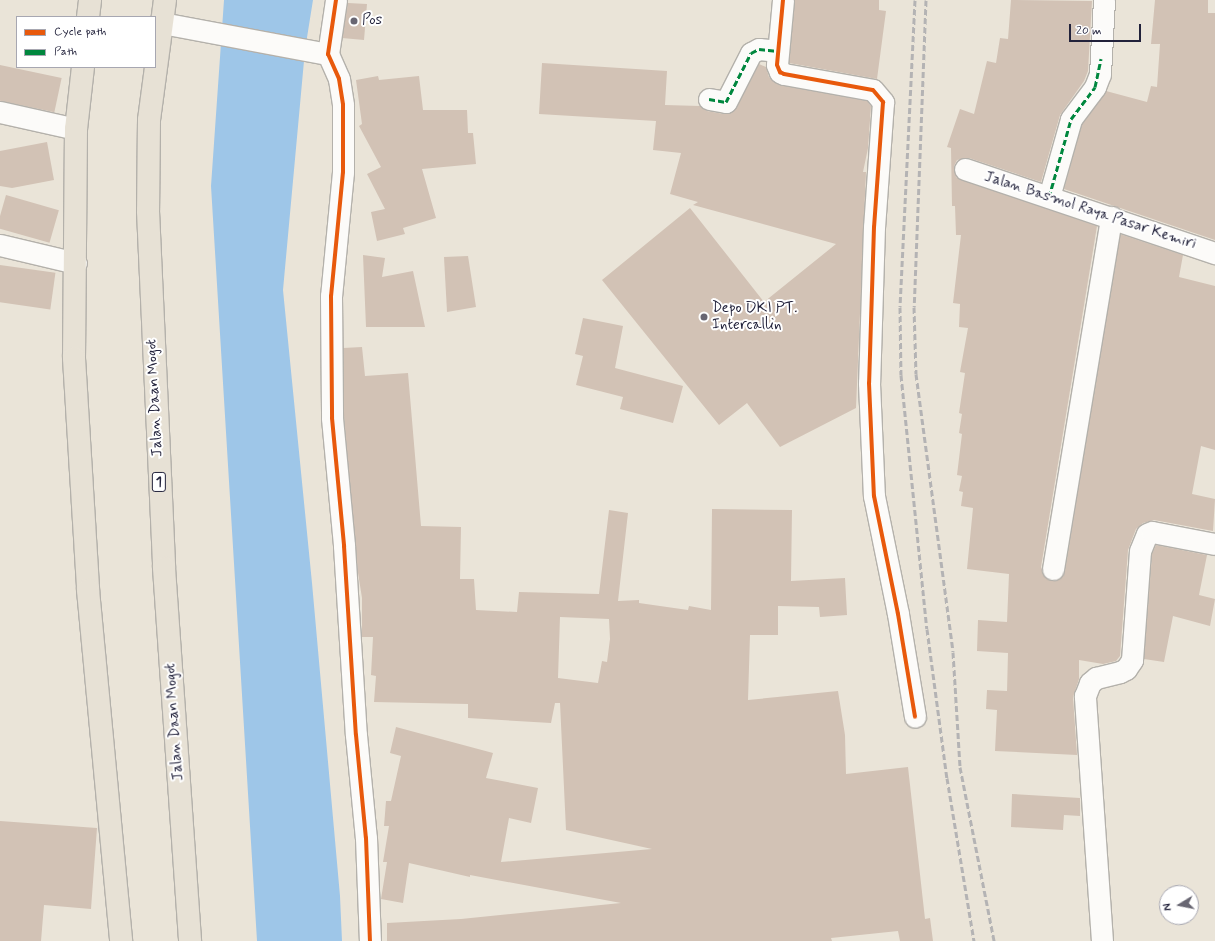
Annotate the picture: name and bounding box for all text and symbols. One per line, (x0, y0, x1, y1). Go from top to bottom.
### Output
place label: Pos (362, 12, 382, 30)
legend (16, 16, 156, 68)
marker: Pos (349, 16, 359, 26)
scale bar (1071, 16, 1143, 42)
text: 20 m (1076, 23, 1102, 39)
text: Cycle path (54, 24, 106, 40)
text: Path (54, 44, 77, 60)
street label: Jalan Basmol Raya Pasar Kemiri (982, 168, 1198, 254)
place label: Depo DKI PT. Intercallin (712, 299, 800, 334)
marker: Depo DKI PT. Intercallin (699, 312, 709, 322)
street label: Jalan Daan Mogot (143, 338, 167, 458)
road number: 1 (151, 470, 167, 494)
street label: Jalan Daan Mogot (162, 662, 188, 782)
north arrow (1159, 885, 1199, 925)
text: N (1161, 902, 1176, 912)

